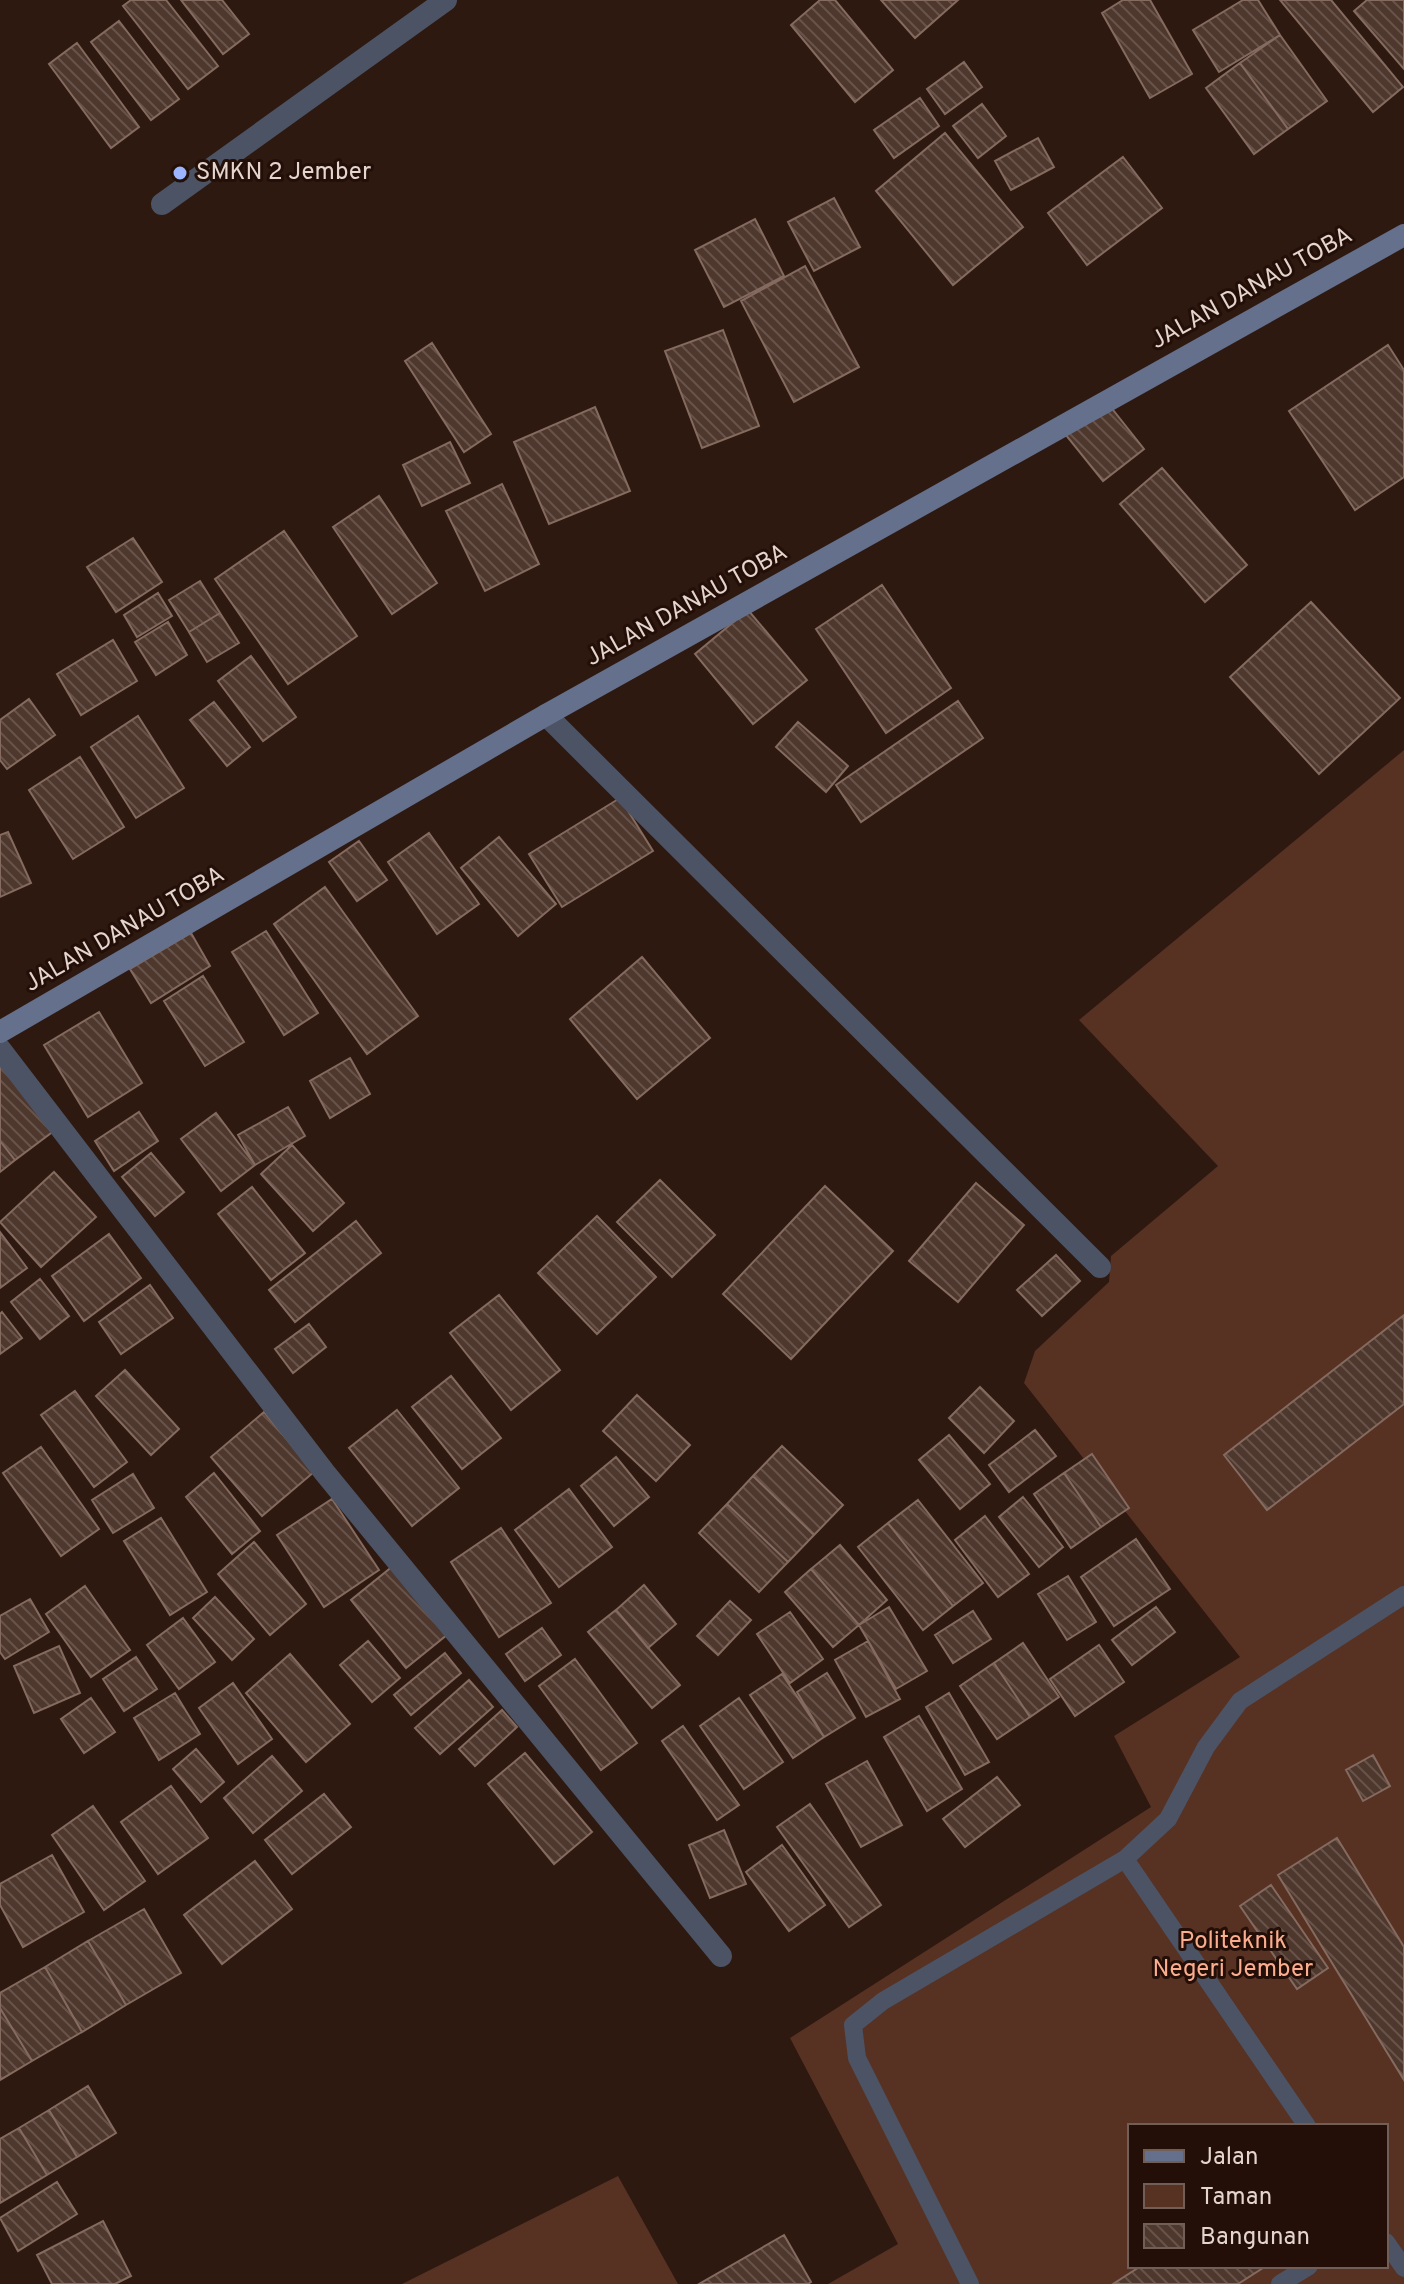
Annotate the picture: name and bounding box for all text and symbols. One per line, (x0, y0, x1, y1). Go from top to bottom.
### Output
place label: SMKN 2 Jember (196, 158, 371, 188)
marker: SMKN 2 Jember (171, 164, 189, 182)
street label: JALAN DANAU TOBA (1146, 221, 1358, 357)
street label: JALAN DANAU TOBA (581, 538, 793, 674)
street label: JALAN DANAU TOBA (20, 860, 230, 1000)
park label: Politeknik Negeri Jember (1153, 1927, 1313, 1985)
legend (1128, 2124, 1388, 2268)
text: Jalan (1200, 2143, 1258, 2173)
text: Taman (1200, 2183, 1272, 2213)
text: Bangunan (1200, 2223, 1310, 2253)

